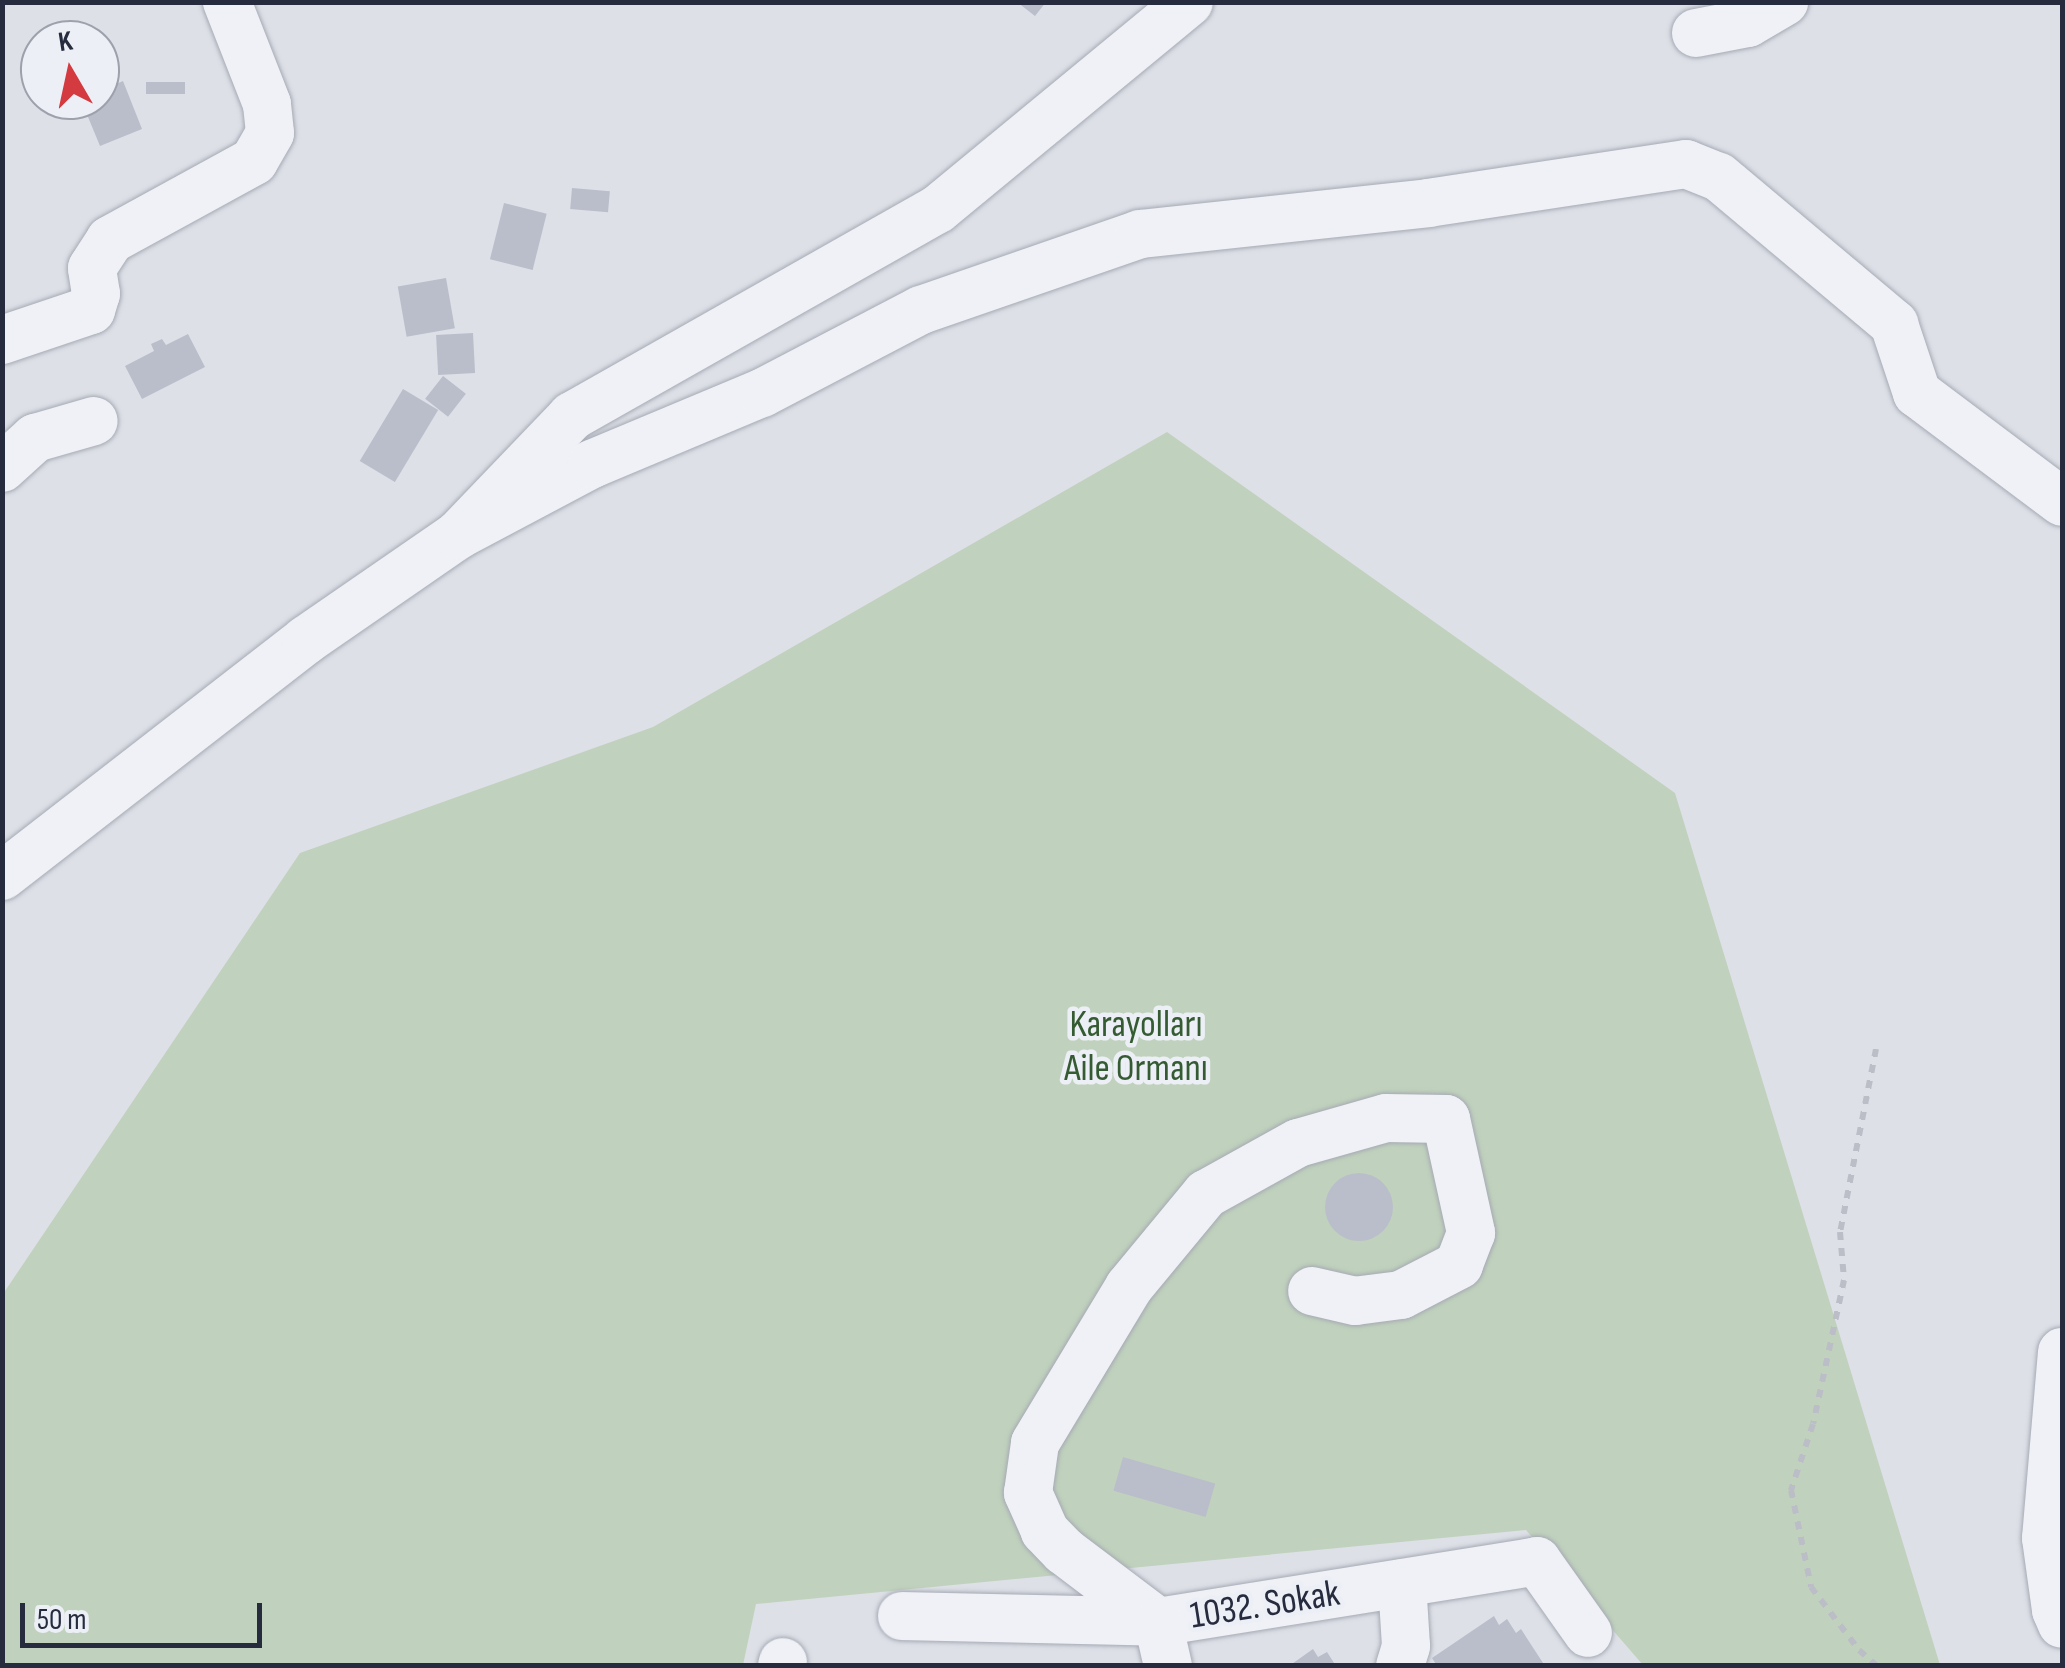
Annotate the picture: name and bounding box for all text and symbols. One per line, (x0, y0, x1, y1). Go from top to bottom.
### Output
north arrow (20, 20, 120, 120)
text: K (56, 24, 75, 59)
park label: Karayolları Aile Ormanı (1064, 1002, 1208, 1092)
street label: 1032. Sokak (1187, 1571, 1343, 1639)
scale bar (25, 1583, 268, 1645)
text: 50 m (37, 1602, 86, 1638)

